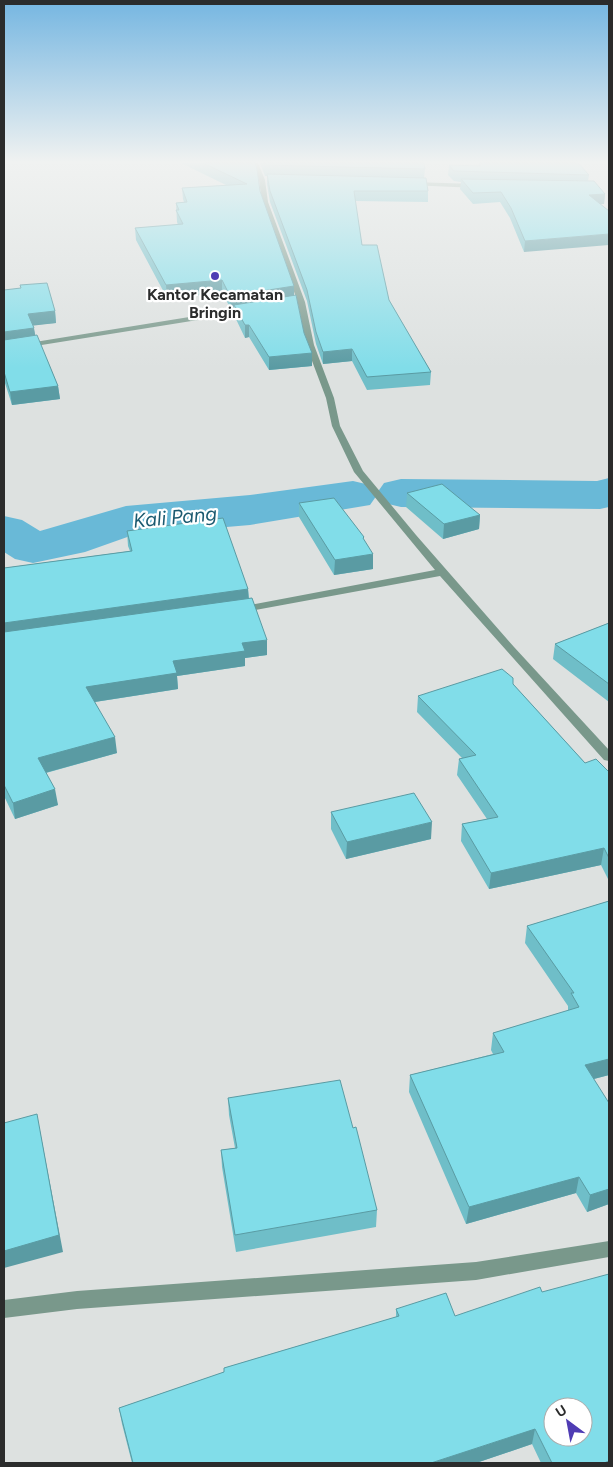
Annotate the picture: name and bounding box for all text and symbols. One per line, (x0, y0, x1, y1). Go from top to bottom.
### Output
marker: Kantor Kecamatan Bringin (209, 270, 221, 282)
place label: Kantor Kecamatan Bringin (147, 285, 283, 322)
water label: Kali Pang (132, 501, 218, 533)
north arrow (543, 1397, 593, 1447)
text: U (553, 1402, 570, 1421)

